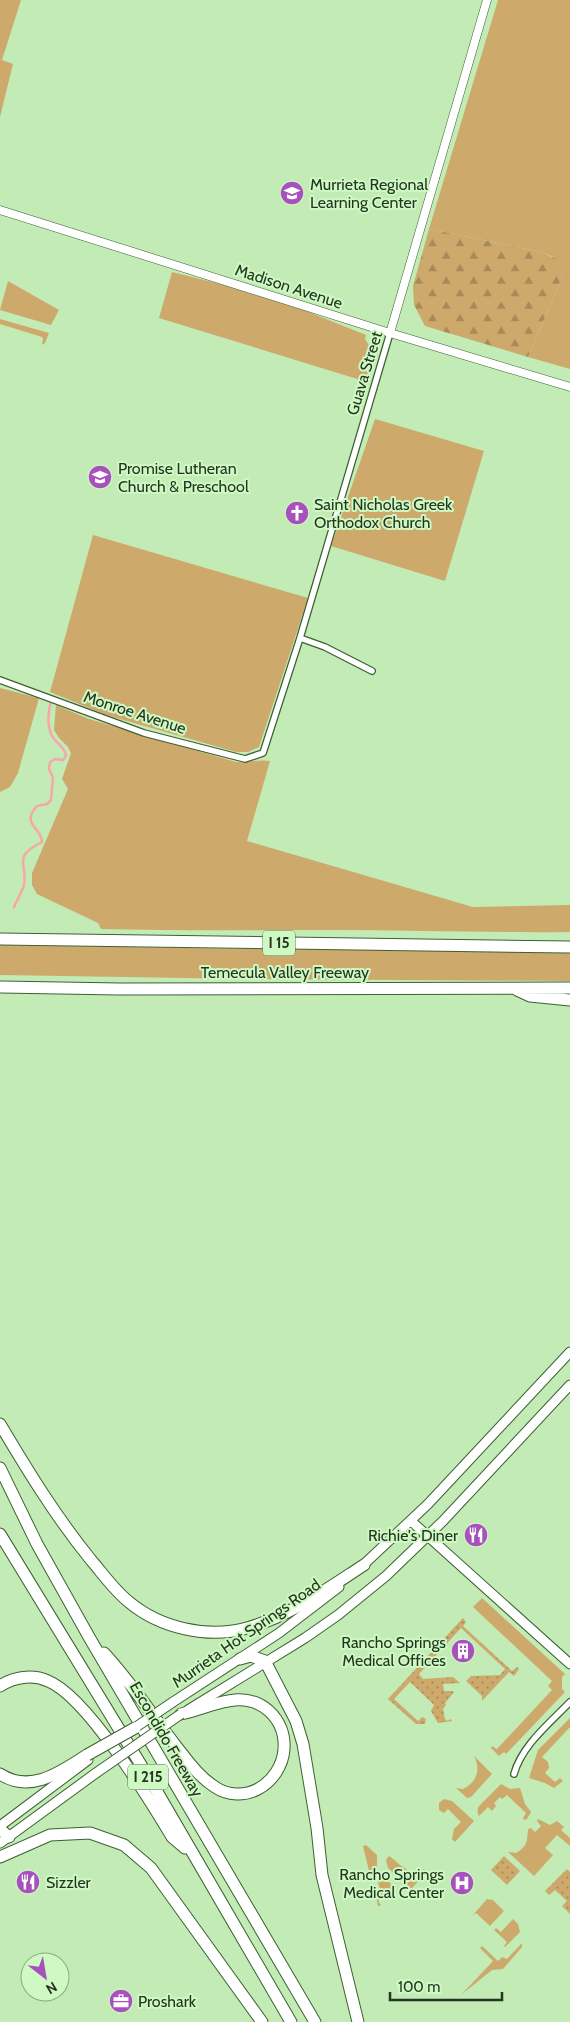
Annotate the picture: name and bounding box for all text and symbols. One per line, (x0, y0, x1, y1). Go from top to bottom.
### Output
place label: Murrieta Regional Learning Center (310, 175, 428, 212)
school or university icon: Murrieta Regional Learning Center (279, 180, 305, 206)
street label: Madison Avenue (233, 260, 345, 313)
street label: Guava Street (343, 328, 386, 417)
place label: Promise Lutheran Church & Preschool (118, 459, 249, 496)
school or university icon: Promise Lutheran Church & Preschool (87, 464, 113, 490)
place label: Saint Nicholas Greek Orthodox Church (314, 495, 453, 532)
church icon: Saint Nicholas Greek Orthodox Church (284, 500, 310, 526)
street label: Monroe Avenue (81, 687, 189, 738)
road number: I 15 (263, 930, 295, 956)
street label: Temecula Valley Freeway (201, 963, 369, 982)
restaurant icon: Richie's Diner (463, 1522, 489, 1548)
place label: Richie's Diner (368, 1526, 459, 1545)
street label: Murrieta Hot Springs Road (168, 1575, 324, 1692)
place label: Rancho Springs Medical Offices (341, 1633, 446, 1670)
building icon: Rancho Springs Medical Offices (450, 1638, 476, 1664)
street label: Escondido Freeway (126, 1678, 207, 1800)
road number: I 215 (128, 1764, 168, 1790)
place label: Rancho Springs Medical Center (339, 1865, 445, 1902)
restaurant icon: Sizzler (15, 1869, 41, 1895)
hospital icon: Rancho Springs Medical Center (449, 1870, 475, 1896)
place label: Sizzler (46, 1873, 92, 1892)
north arrow (20, 1952, 70, 2002)
scale bar (390, 1970, 502, 2002)
text: N (43, 1978, 61, 1998)
text: 100 m (398, 1978, 440, 1996)
office icon: Proshark (108, 1988, 134, 2014)
place label: Proshark (138, 1992, 197, 2011)

